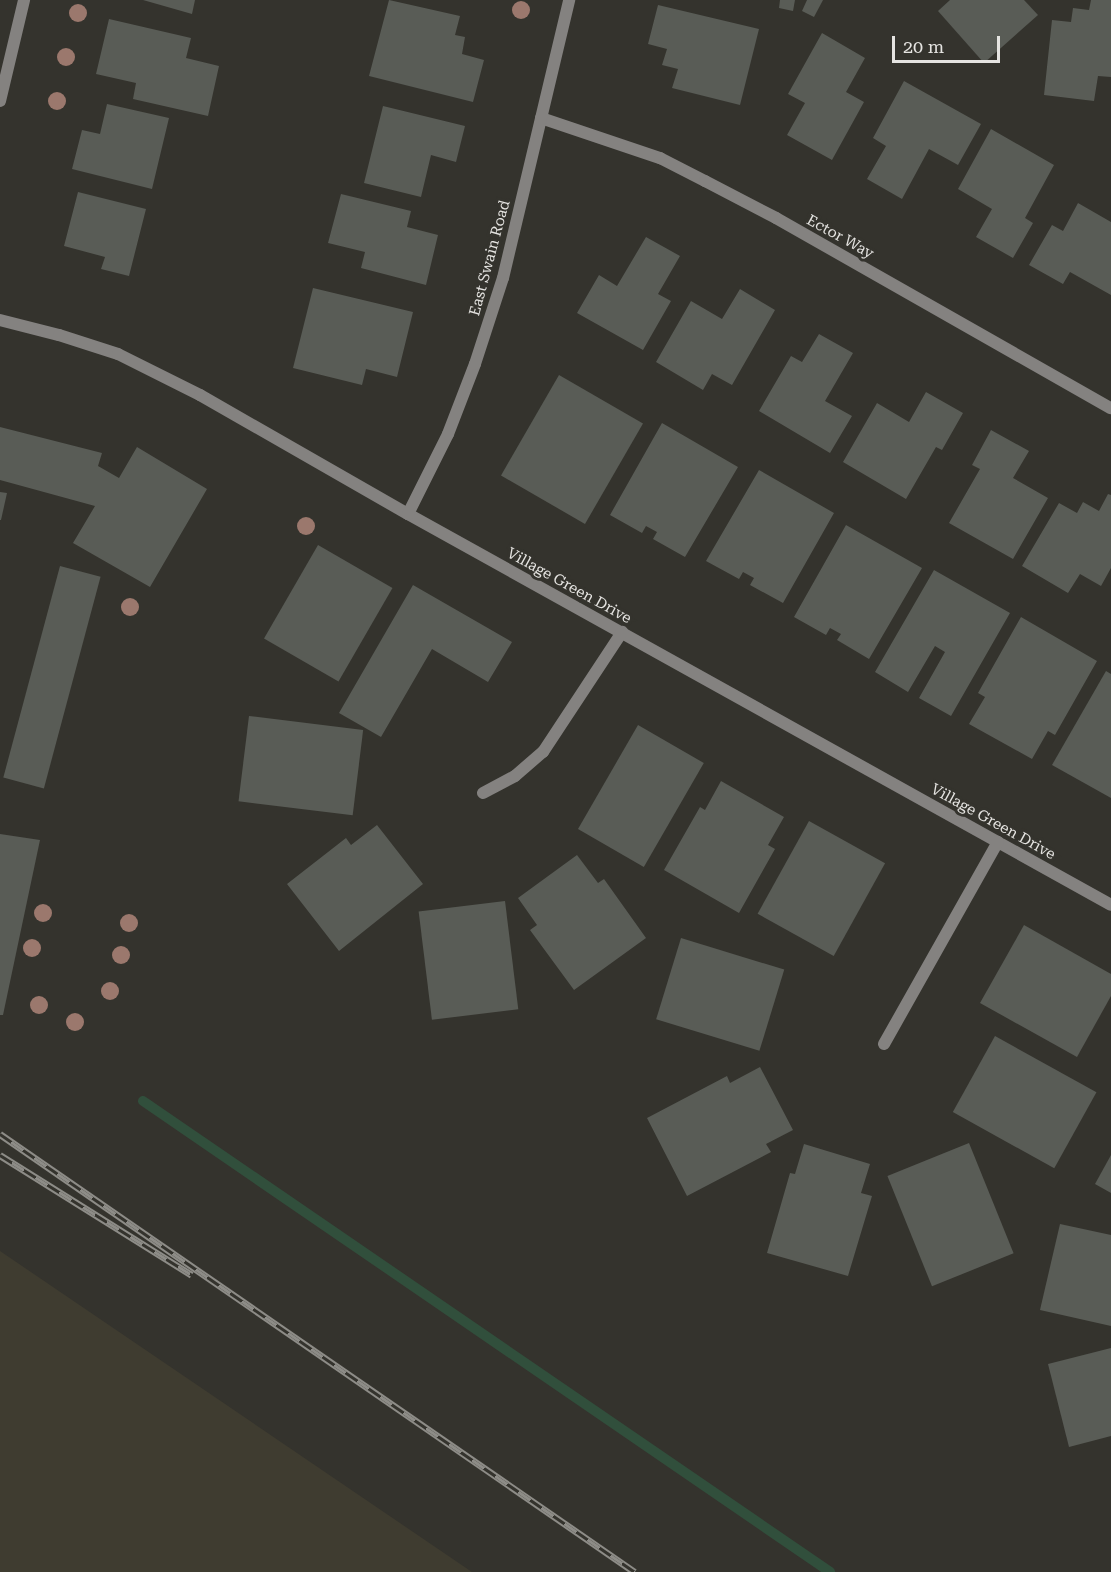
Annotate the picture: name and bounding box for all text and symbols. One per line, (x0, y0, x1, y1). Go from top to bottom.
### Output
scale bar (895, 24, 1003, 62)
text: 20 m (903, 36, 944, 57)
street label: East Swain Road (466, 198, 514, 318)
street label: Ector Way (803, 211, 877, 263)
street label: Village Green Drive (504, 544, 634, 628)
street label: Village Green Drive (928, 780, 1058, 864)

